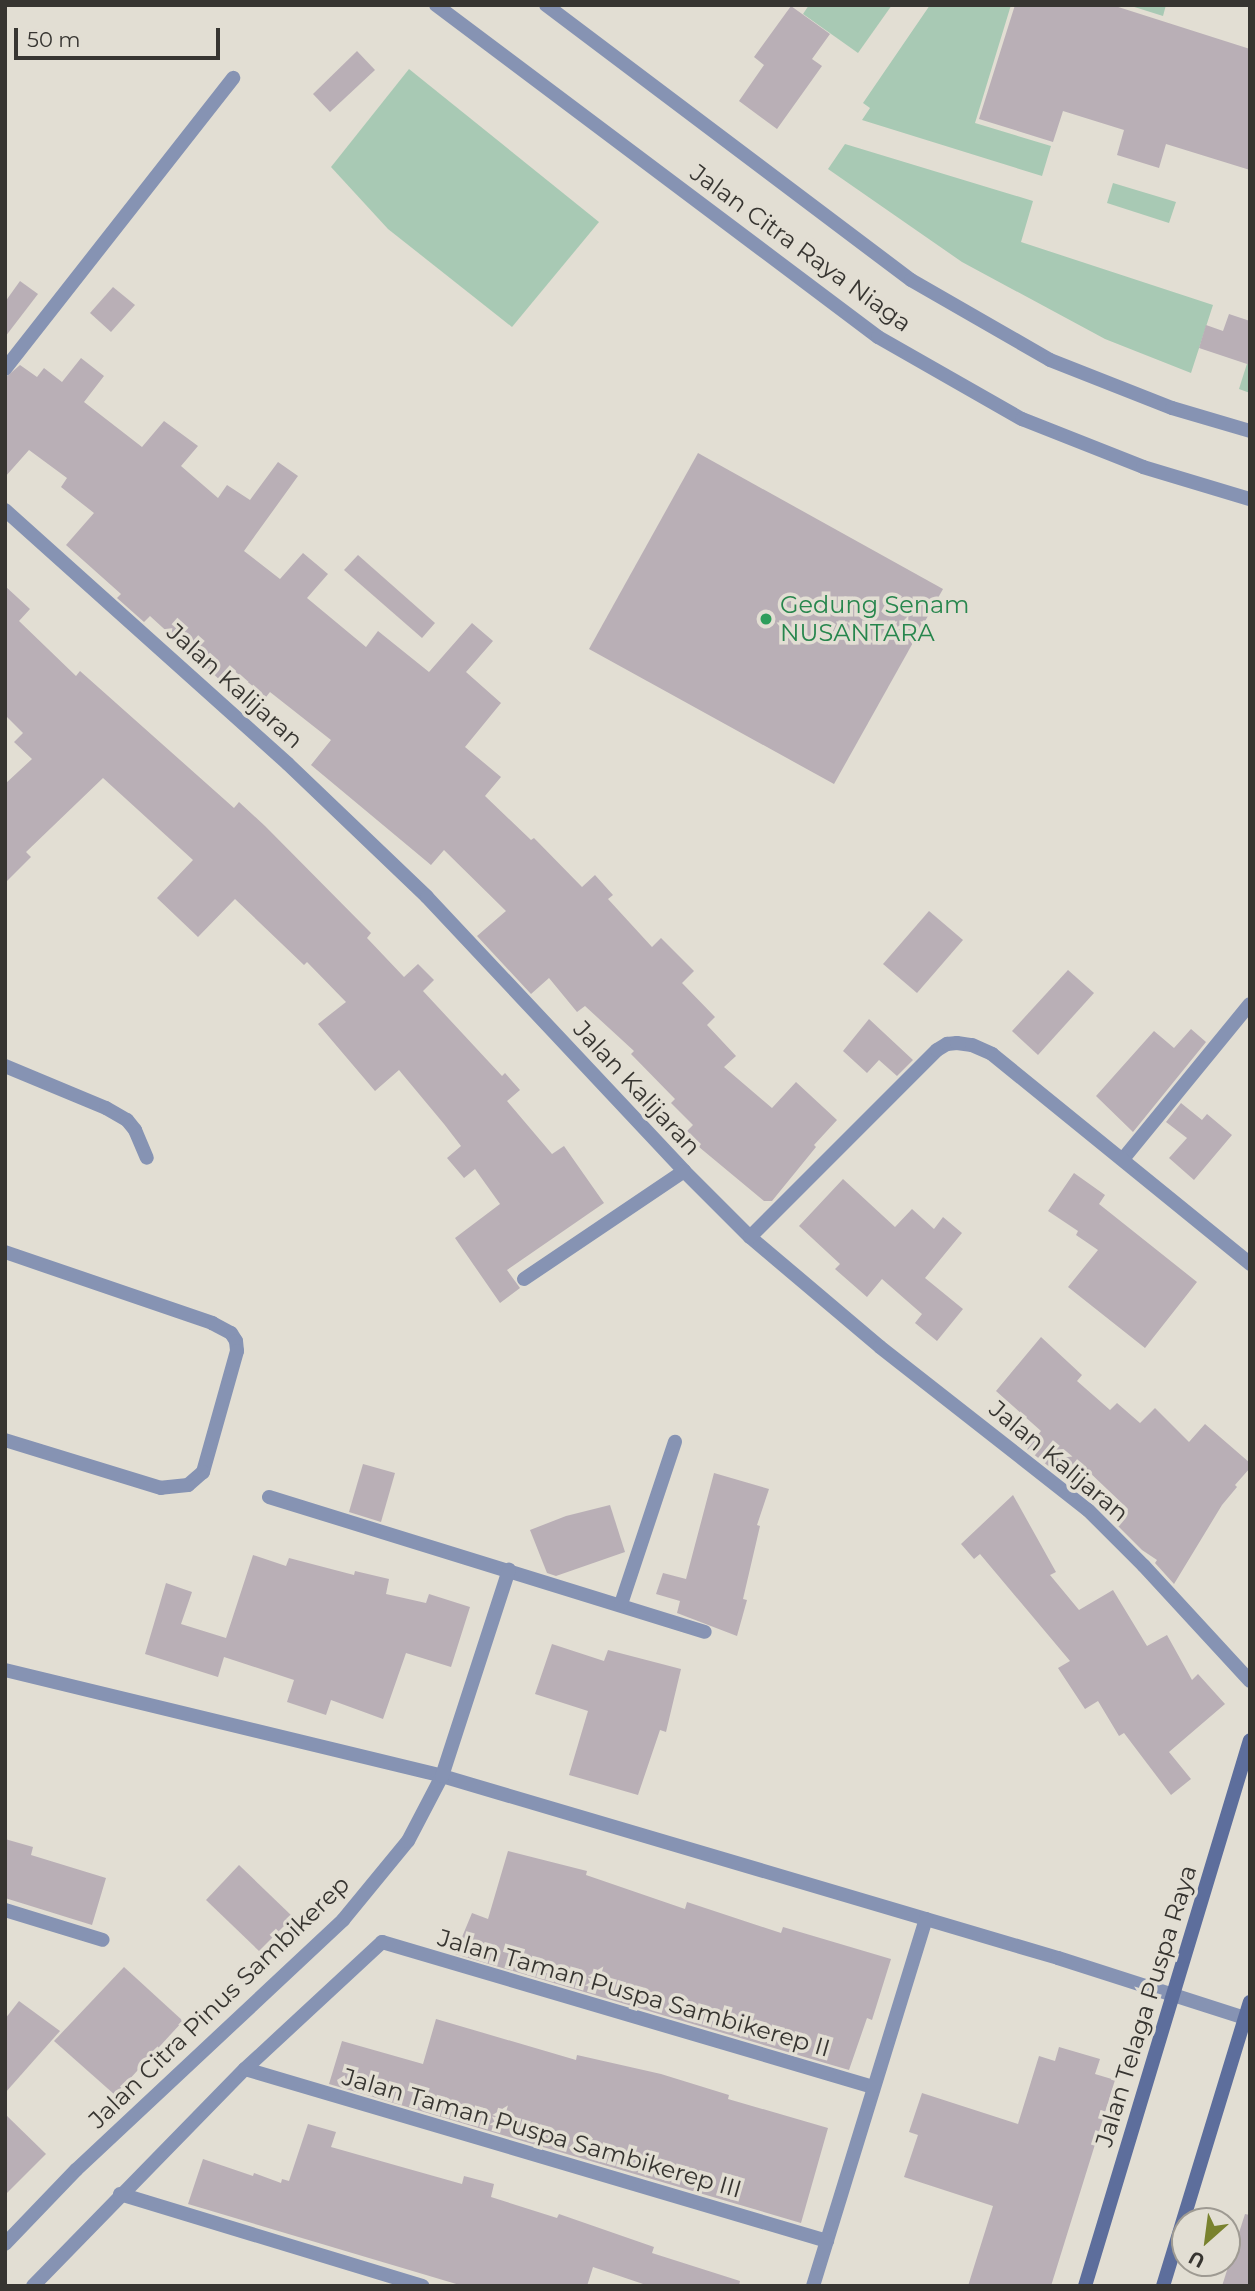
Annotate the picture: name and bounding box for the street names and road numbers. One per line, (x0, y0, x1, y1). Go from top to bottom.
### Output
street label: Jalan Citra Raya Niaga (685, 158, 917, 338)
street label: Jalan Kalijaran (161, 617, 309, 755)
street label: Jalan Kalijaran (568, 1015, 706, 1161)
street label: Jalan Kalijaran (984, 1394, 1134, 1528)
street label: Jalan Telaga Puspa Raya (1089, 1862, 1203, 2150)
street label: Jalan Citra Pinus Sambikerep (83, 1870, 355, 2134)
street label: Jalan Taman Puspa Sambikerep II (435, 1923, 833, 2063)
street label: Jalan Taman Puspa Sambikerep III (339, 2062, 745, 2204)

